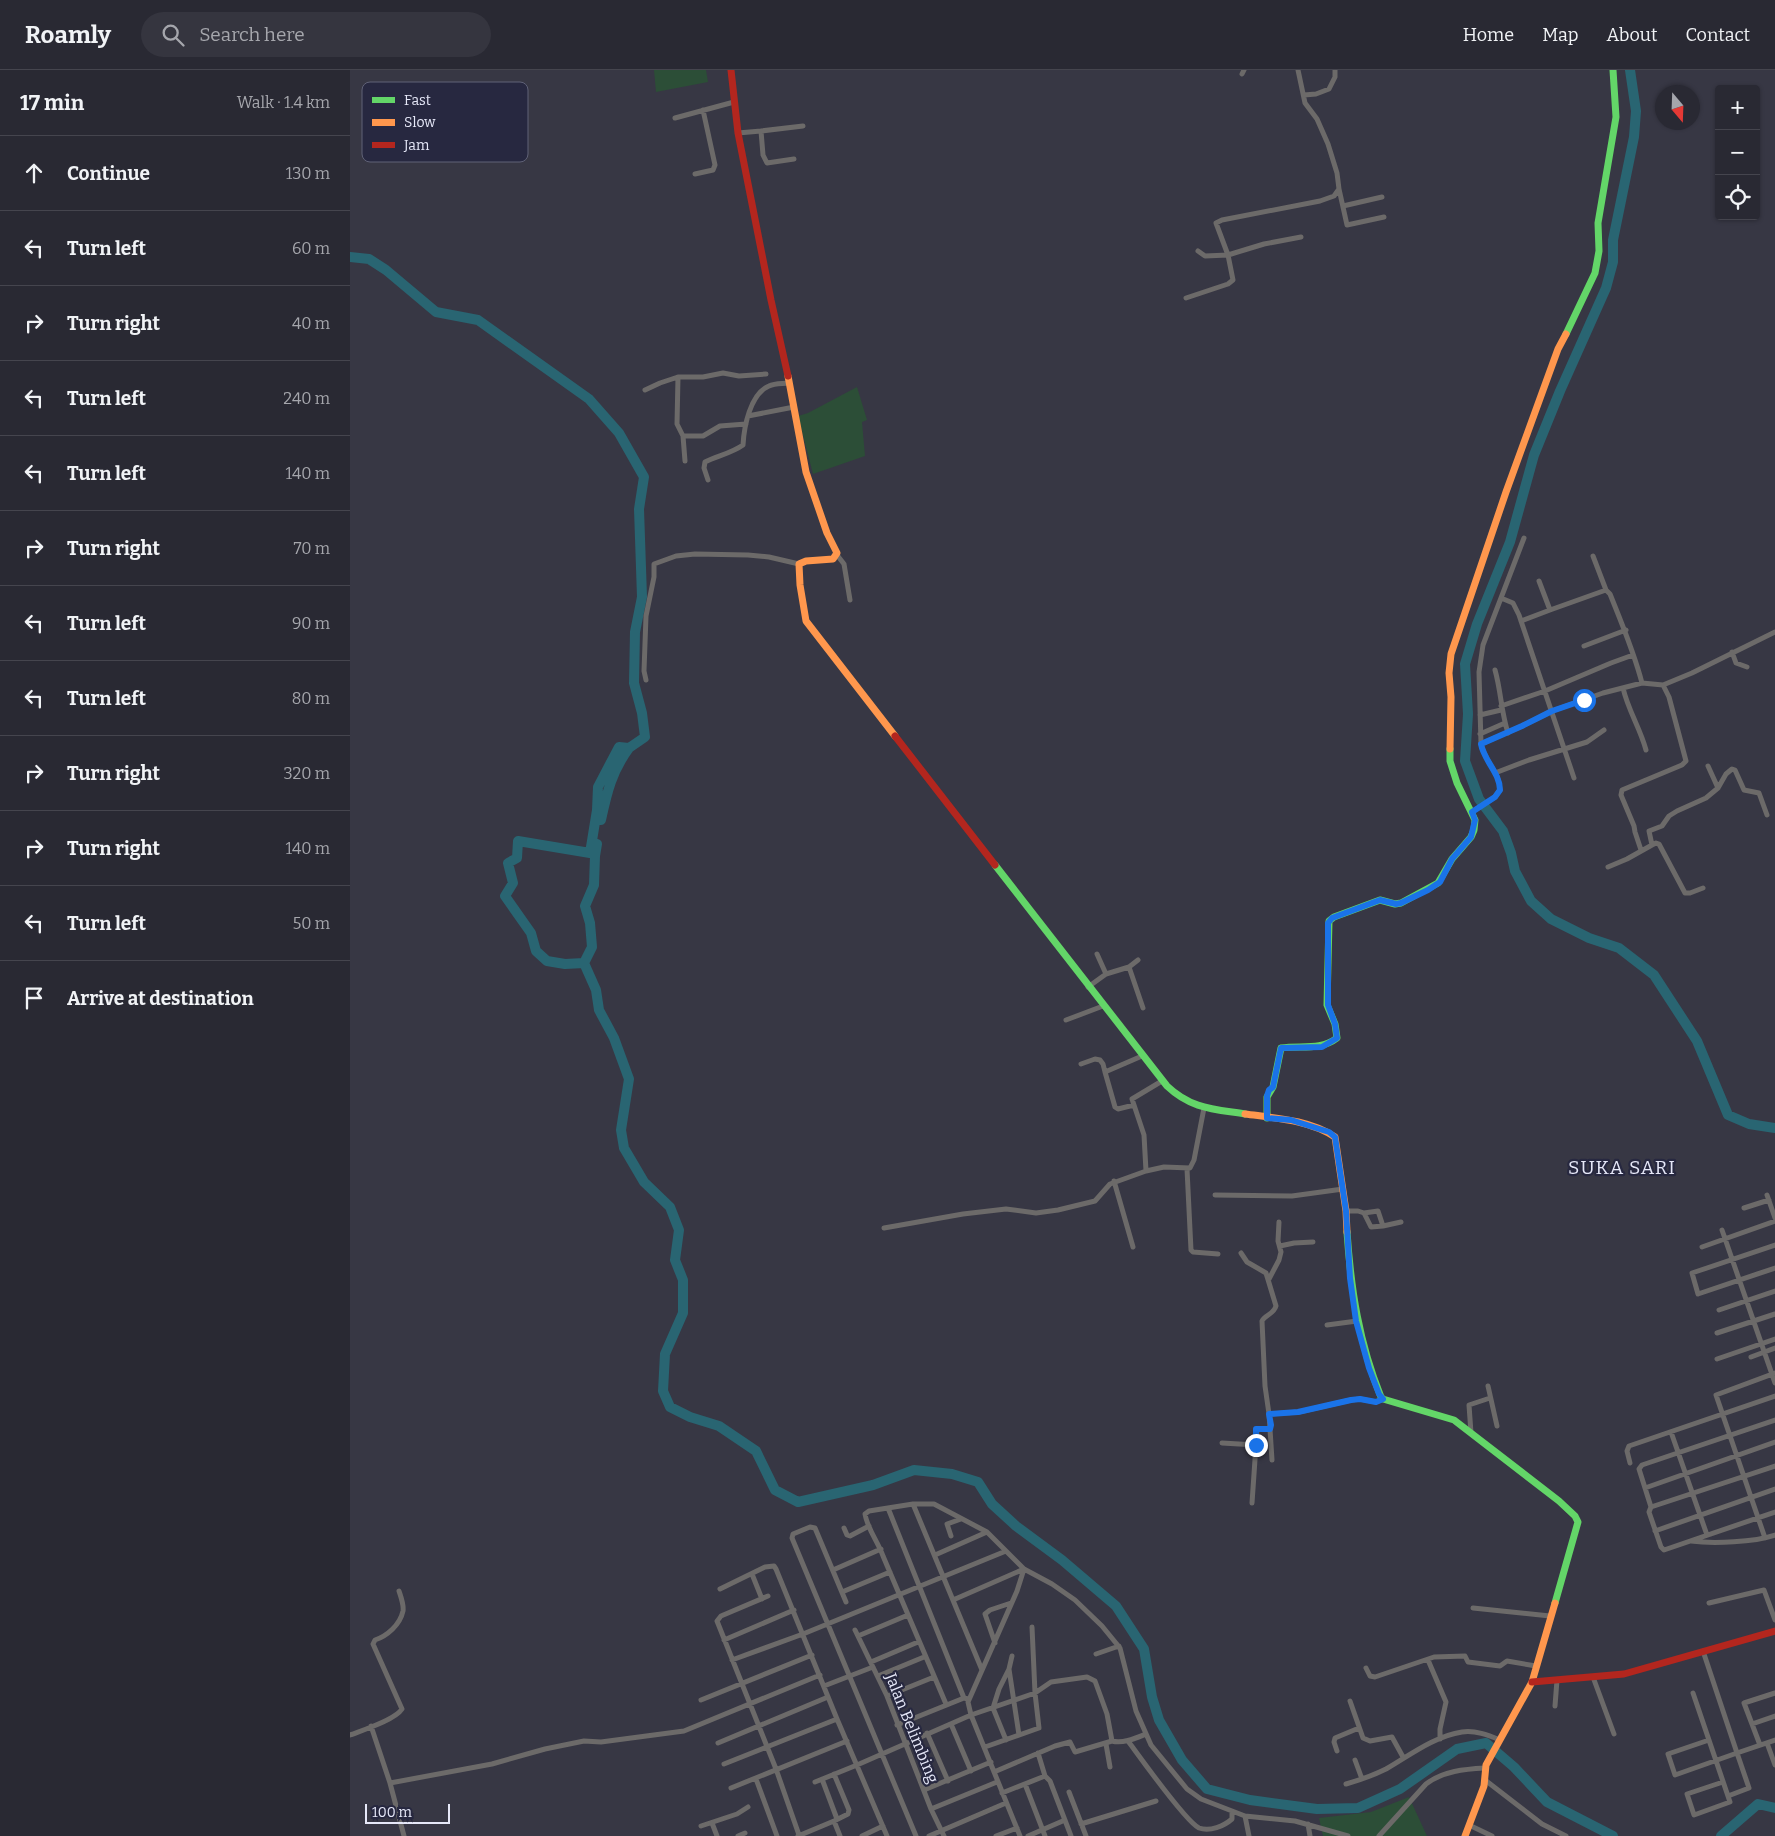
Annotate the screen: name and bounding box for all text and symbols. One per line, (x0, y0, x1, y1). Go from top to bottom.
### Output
search box (141, 12, 491, 57)
text: Roamly (25, 21, 111, 49)
icon: search (159, 21, 187, 49)
text: Search here (199, 23, 305, 46)
text: Home (1463, 24, 1514, 46)
text: Map (1542, 24, 1578, 46)
text: About (1606, 24, 1657, 46)
text: Contact (1685, 24, 1750, 46)
legend (362, 82, 528, 162)
north arrow (1655, 85, 1700, 130)
map controls (1715, 85, 1760, 220)
button: + (1715, 85, 1760, 130)
text: 17 min (20, 90, 84, 116)
text: Fast (404, 92, 431, 109)
text: Walk · 1.4 km (237, 93, 330, 112)
text: Slow (404, 114, 436, 131)
button: − (1715, 130, 1760, 175)
text: Jam (403, 137, 430, 154)
icon: ahead (20, 159, 48, 187)
text: Continue (67, 162, 150, 185)
text: 130 m (286, 164, 330, 183)
button: locate (1715, 175, 1760, 220)
icon: left (20, 234, 48, 262)
text: Turn left (67, 237, 146, 260)
text: 60 m (292, 239, 330, 258)
icon: right (20, 309, 48, 337)
text: Turn right (67, 312, 160, 335)
text: 40 m (292, 314, 330, 333)
icon: left (20, 384, 48, 412)
text: Turn left (67, 387, 146, 410)
text: 240 m (283, 389, 330, 408)
icon: left (20, 459, 48, 487)
text: Turn left (67, 462, 146, 485)
text: 140 m (285, 464, 330, 483)
icon: right (20, 534, 48, 562)
text: Turn right (67, 537, 160, 560)
text: 70 m (294, 539, 330, 558)
icon: left (20, 609, 48, 637)
text: Turn left (67, 612, 146, 635)
text: 90 m (292, 614, 330, 633)
icon: left (20, 684, 48, 712)
text: Turn left (67, 687, 146, 710)
text: 80 m (292, 689, 330, 708)
route start (1573, 689, 1596, 712)
icon: right (20, 759, 48, 787)
text: Turn right (67, 762, 160, 785)
text: 320 m (283, 764, 330, 783)
icon: right (20, 834, 48, 862)
text: Turn right (67, 837, 160, 860)
text: 140 m (285, 839, 330, 858)
icon: left (20, 909, 48, 937)
text: Turn left (67, 912, 146, 935)
text: 50 m (293, 914, 330, 933)
icon: arrive (20, 984, 48, 1012)
text: Arrive at destination (67, 987, 254, 1010)
district label: SUKA SARI (1568, 1156, 1676, 1179)
route end (1245, 1434, 1268, 1457)
street label: Jalan Belimbing (881, 1669, 943, 1786)
scale bar (365, 1801, 450, 1824)
text: 100 m (372, 1804, 412, 1821)

